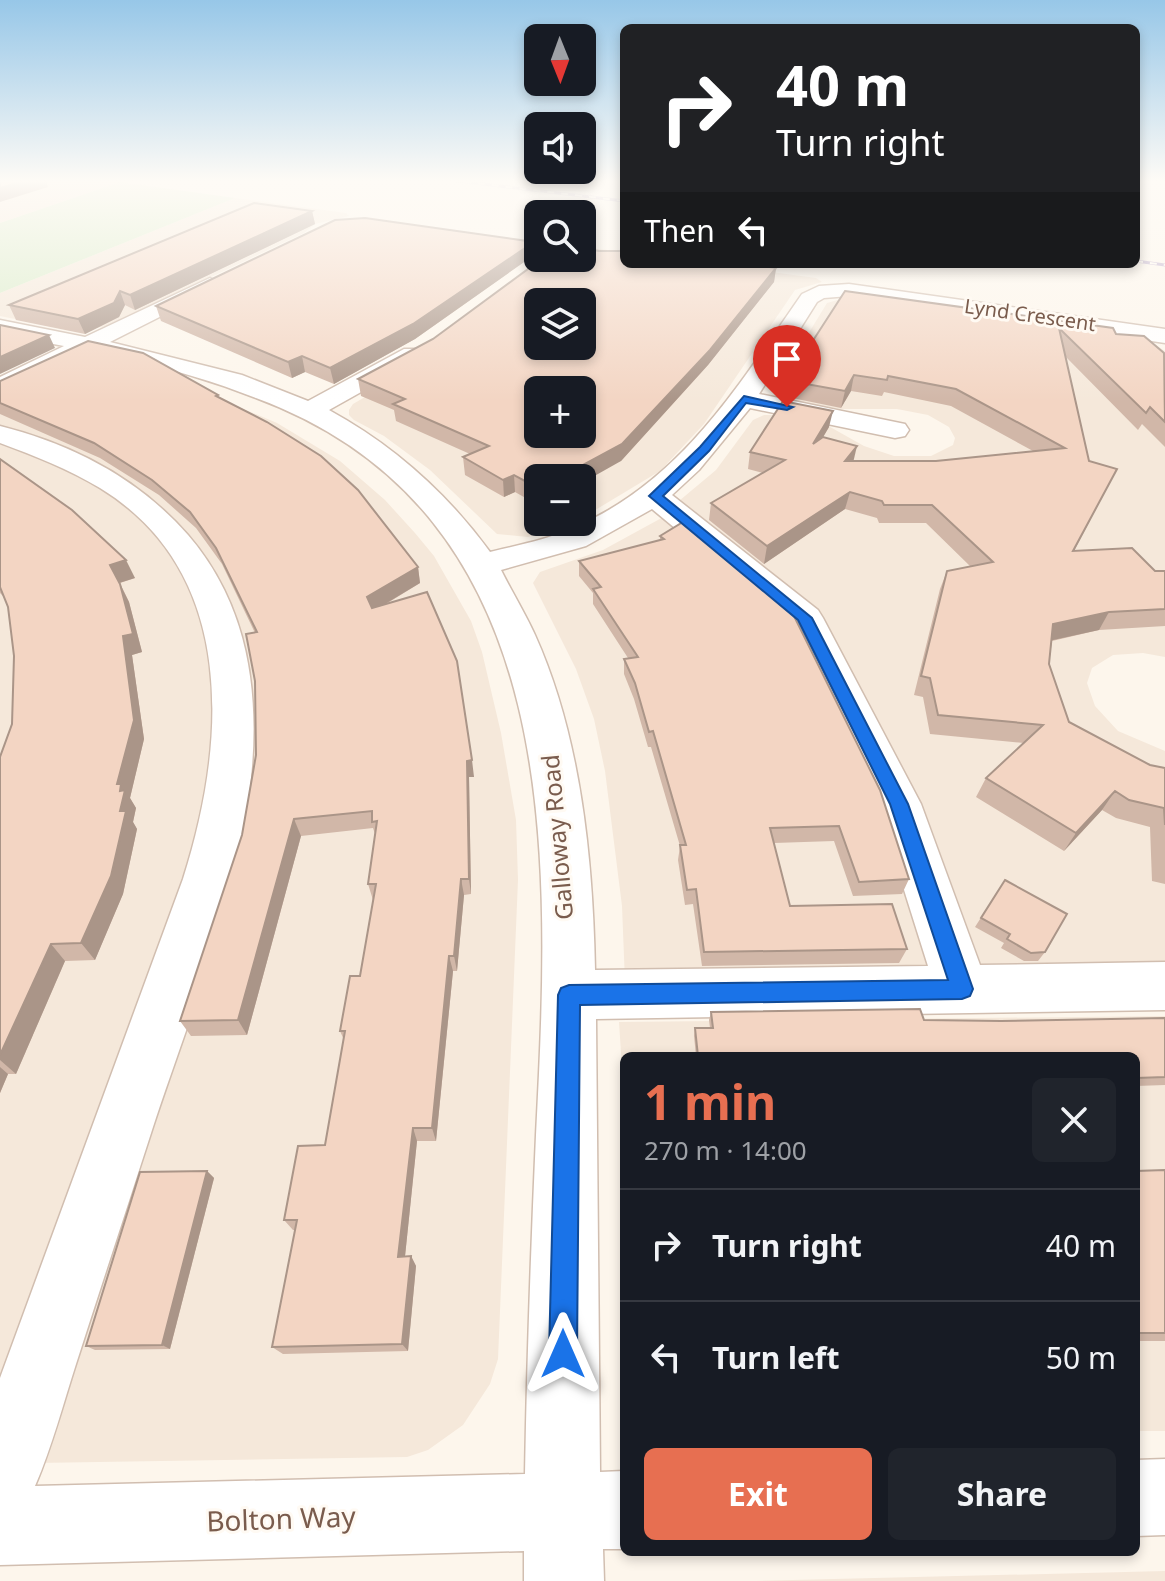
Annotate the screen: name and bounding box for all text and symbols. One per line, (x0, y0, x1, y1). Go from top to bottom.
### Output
north arrow (524, 24, 596, 96)
map controls (524, 24, 596, 536)
text: 40 m (776, 46, 909, 122)
icon: right (644, 56, 748, 160)
button: sound (524, 112, 596, 184)
text: Turn right (776, 118, 944, 167)
button: search (524, 200, 596, 272)
icon: left (731, 208, 775, 252)
text: Then (644, 210, 715, 251)
button: layers (524, 288, 596, 360)
street label: Lynd Crescent (963, 292, 1097, 337)
pin (753, 325, 821, 407)
icon: arrive (765, 337, 809, 381)
button: + (524, 376, 596, 448)
button: − (524, 464, 596, 536)
street label: Galloway Road (533, 753, 580, 921)
text: 1 min (644, 1069, 776, 1134)
button: close (1032, 1078, 1116, 1162)
text: 270 m · 14:00 (644, 1132, 807, 1168)
icon: right (644, 1223, 688, 1267)
text: Turn right (712, 1225, 862, 1266)
text: 40 m (1046, 1225, 1116, 1266)
position arrow (521, 1312, 605, 1396)
icon: left (644, 1335, 688, 1379)
text: Turn left (712, 1337, 840, 1378)
text: 50 m (1046, 1337, 1116, 1378)
button: Exit (644, 1448, 872, 1540)
button: Share (888, 1448, 1116, 1540)
street label: Bolton Way (206, 1496, 357, 1540)

